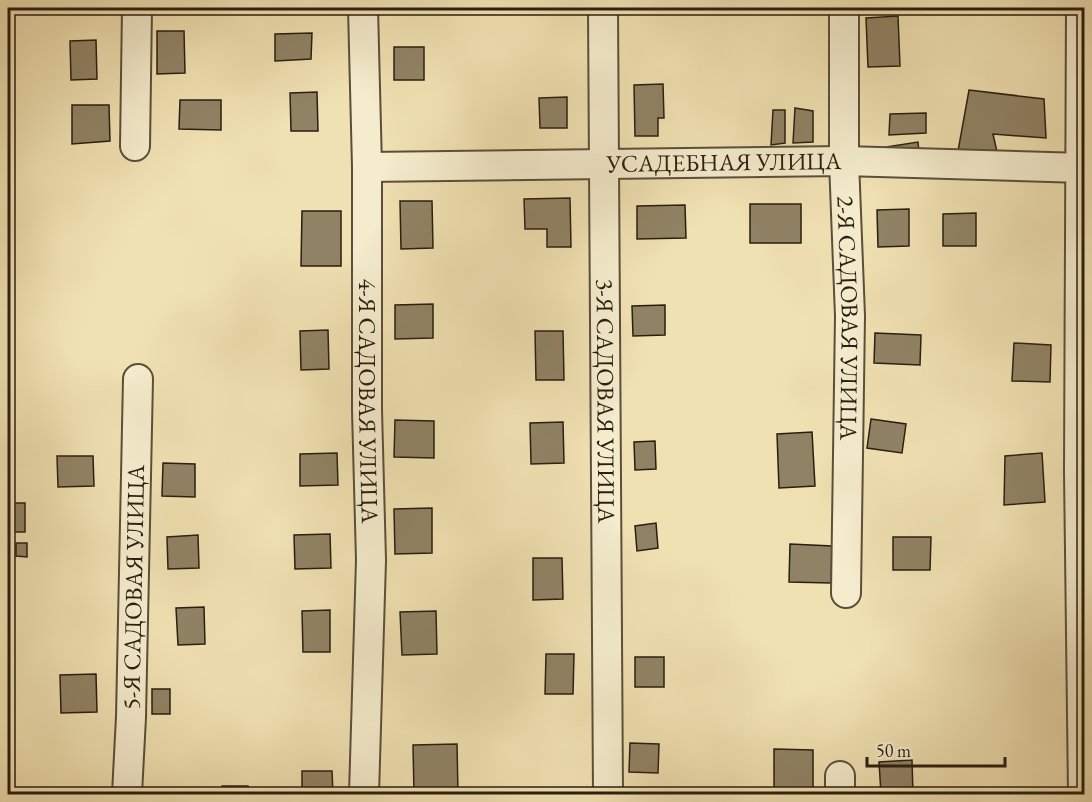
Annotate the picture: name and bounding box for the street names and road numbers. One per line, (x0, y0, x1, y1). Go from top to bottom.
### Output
street label: УСАДЕБНАЯ УЛИЦА (605, 145, 842, 179)
street label: 2-Я САДОВАЯ УЛИЦА (830, 195, 866, 441)
street label: 4-Я САДОВАЯ УЛИЦА (352, 279, 386, 524)
street label: 3-Я САДОВАЯ УЛИЦА (590, 279, 622, 524)
street label: 5-Я САДОВАЯ УЛИЦА (115, 464, 151, 710)

